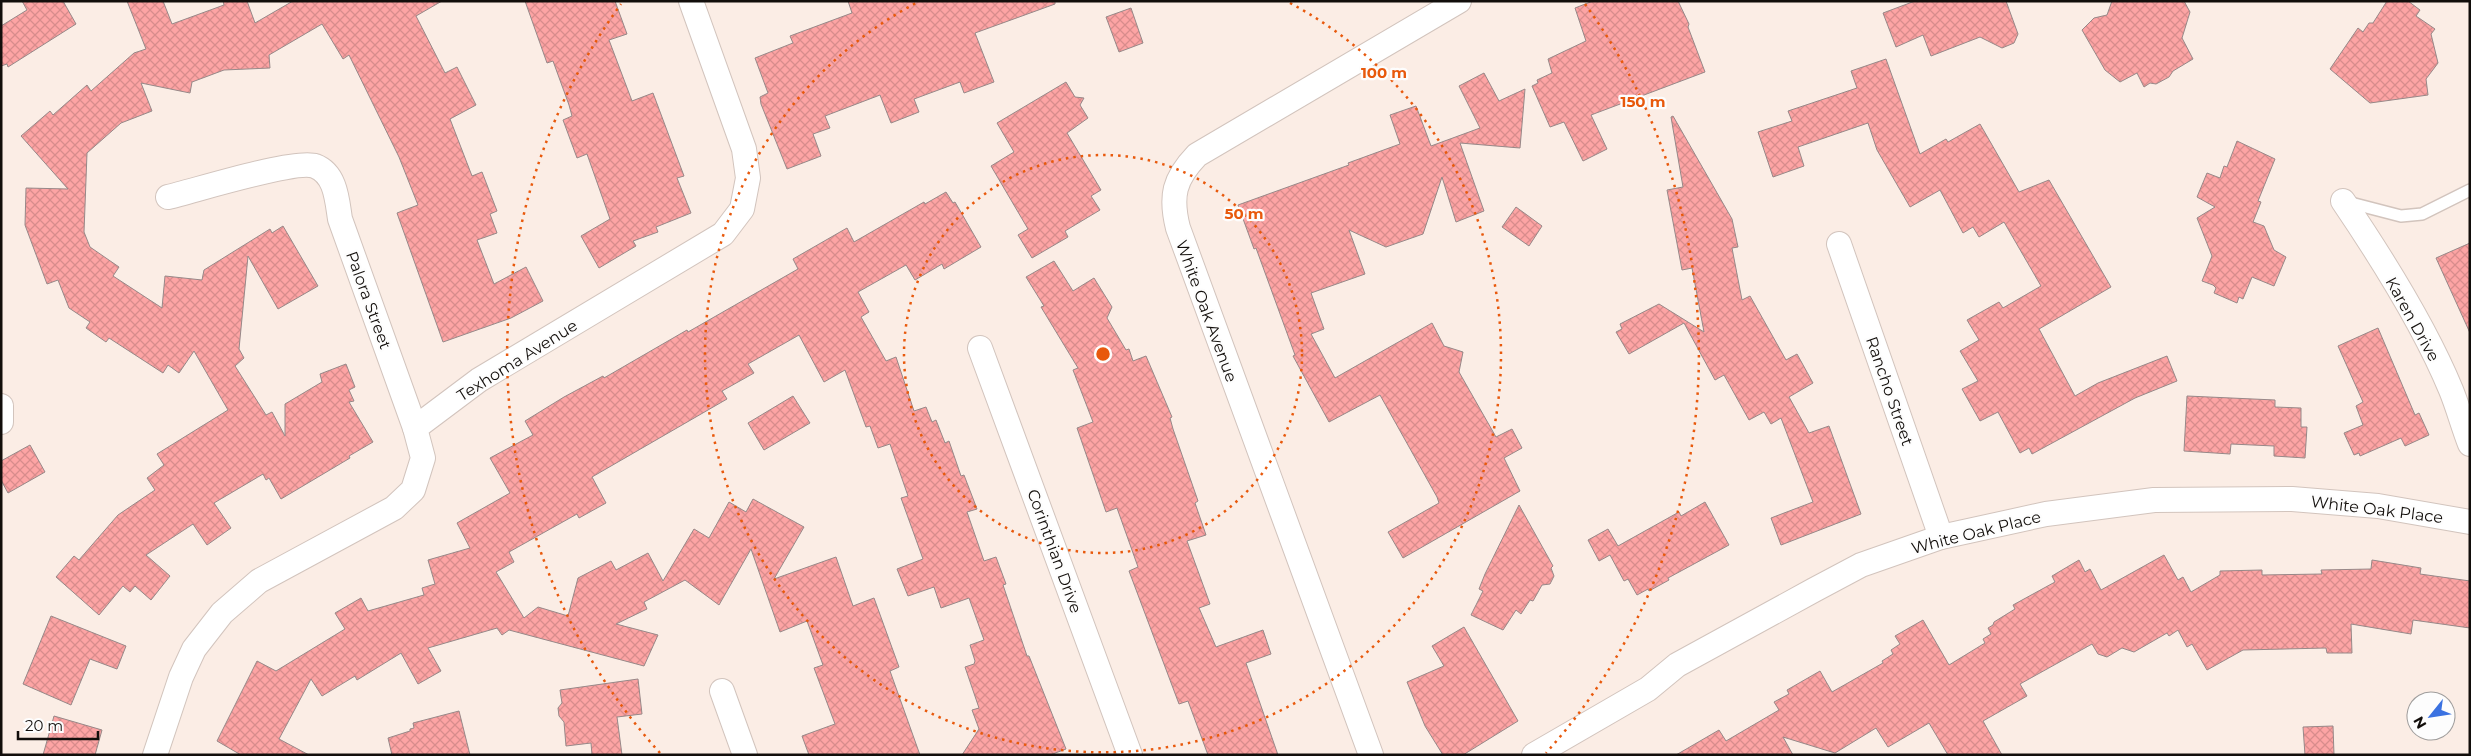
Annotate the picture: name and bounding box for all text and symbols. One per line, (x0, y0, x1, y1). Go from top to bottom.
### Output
text: 100 m (1361, 63, 1407, 82)
text: 150 m (1621, 92, 1665, 111)
text: 50 m (1224, 204, 1264, 223)
street label: White Oak Avenue (1172, 238, 1241, 385)
street label: Palora Street (342, 249, 395, 352)
street label: Karen Drive (2382, 274, 2444, 365)
street label: Texhoma Avenue (454, 316, 581, 405)
street label: Rancho Street (1862, 334, 1917, 449)
centre of rings (1094, 345, 1112, 363)
street label: Corinthian Drive (1023, 487, 1086, 616)
street label: White Oak Place (2310, 492, 2444, 527)
street label: White Oak Place (1909, 507, 2043, 558)
north arrow (2406, 691, 2456, 741)
scale bar (18, 708, 98, 740)
text: N (2409, 713, 2430, 732)
text: 20 m (25, 716, 63, 735)

